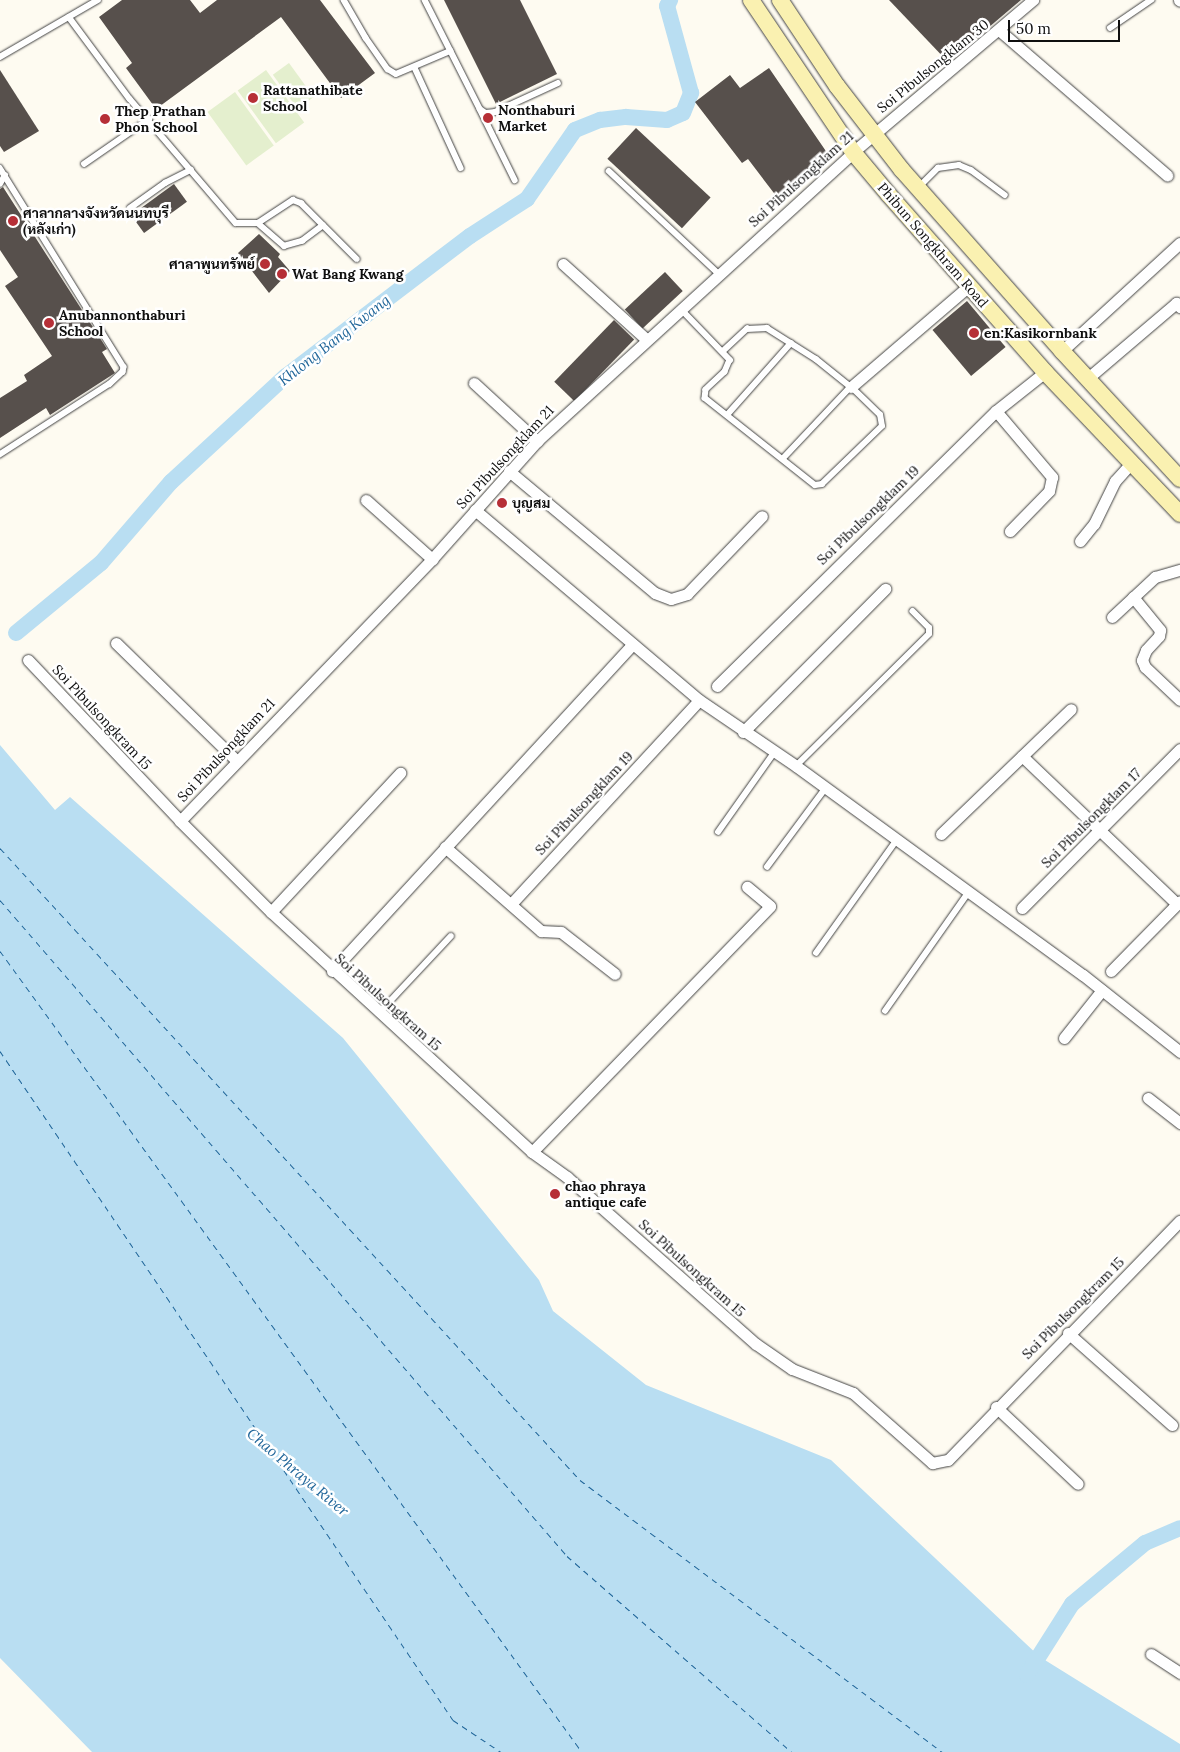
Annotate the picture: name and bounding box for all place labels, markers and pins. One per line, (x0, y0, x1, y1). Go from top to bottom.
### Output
place label: Rattanathibate School (263, 82, 363, 114)
marker: Rattanathibate School (247, 92, 259, 104)
place label: Nonthaburi Market (498, 102, 575, 134)
place label: Thep Prathan Phon School (115, 103, 206, 136)
marker: Nonthaburi Market (482, 112, 494, 124)
marker: Thep Prathan Phon School (99, 113, 111, 125)
place label: ศาลากลางจังหวัดนนทบุรี (หลังเก่า) (23, 205, 169, 238)
marker: ศาลากลางจังหวัดนนทบุรี (หลังเก่า) (7, 215, 19, 227)
place label: ศาลาพูนทรัพย์ (169, 256, 255, 272)
marker: ศาลาพูนทรัพย์ (259, 258, 271, 270)
place label: Wat Bang Kwang (292, 266, 403, 282)
marker: Wat Bang Kwang (276, 268, 288, 280)
place label: Anubannonthaburi School (59, 307, 186, 340)
marker: Anubannonthaburi School (43, 317, 55, 329)
place label: en:Kasikornbank (984, 325, 1097, 341)
marker: en:Kasikornbank (968, 327, 980, 339)
place label: บุญสม (512, 495, 550, 511)
marker: บุญสม (496, 497, 508, 509)
place label: chao phraya antique cafe (565, 1178, 647, 1210)
marker: chao phraya antique cafe (549, 1188, 561, 1200)

